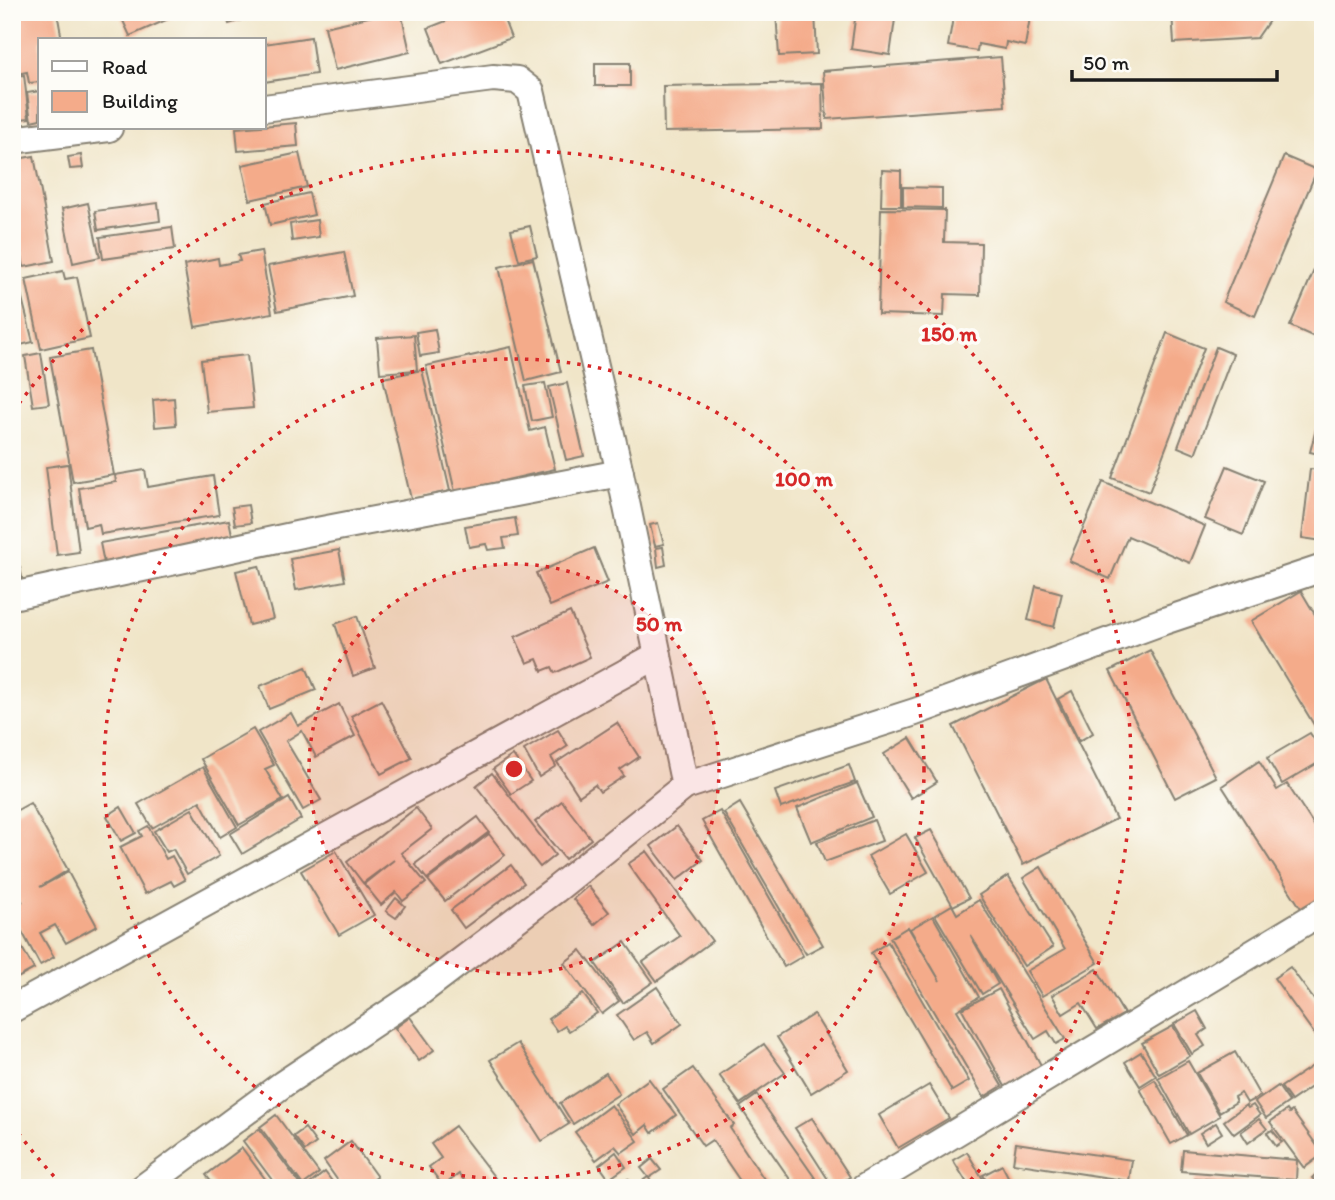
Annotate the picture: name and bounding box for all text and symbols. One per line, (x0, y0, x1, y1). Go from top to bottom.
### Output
legend (38, 38, 266, 130)
scale bar (1072, 38, 1277, 82)
text: 50 m (1083, 50, 1130, 75)
text: Road (102, 54, 148, 79)
text: Building (102, 88, 178, 113)
text: 150 m (921, 321, 977, 346)
text: 100 m (775, 466, 833, 491)
text: 50 m (636, 611, 683, 636)
centre of rings (502, 757, 526, 781)

